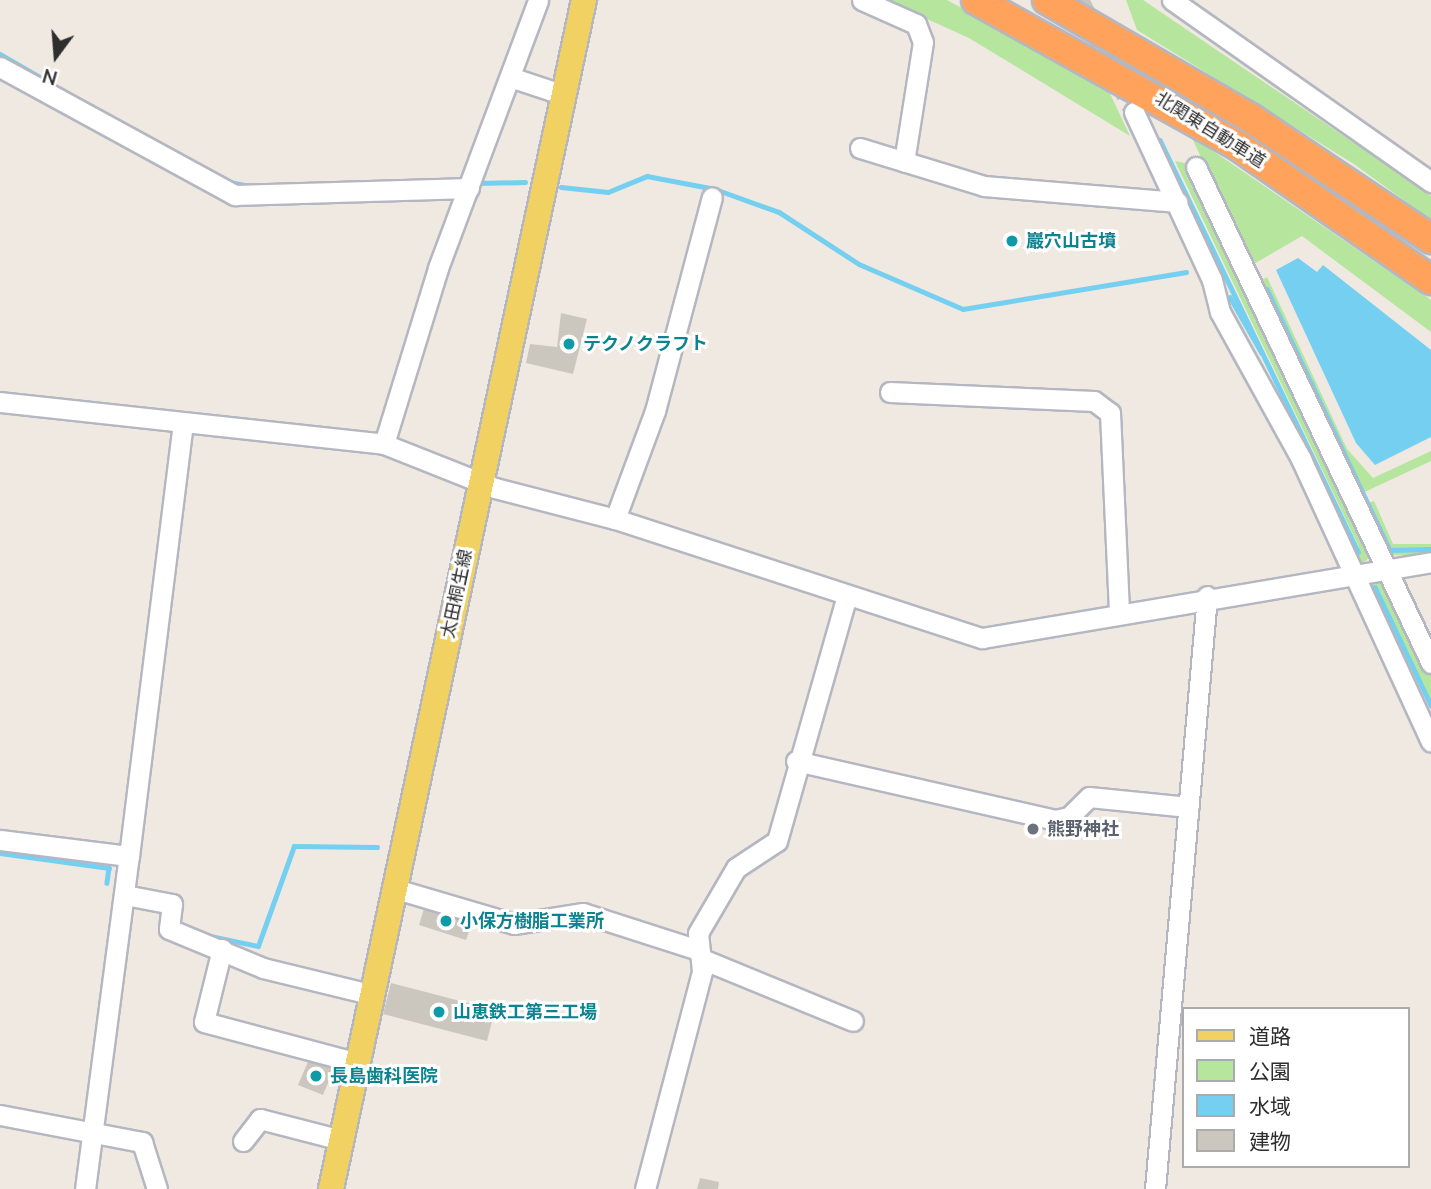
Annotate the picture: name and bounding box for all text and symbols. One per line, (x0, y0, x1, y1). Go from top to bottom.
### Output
north arrow (21, 21, 91, 91)
text: N (40, 62, 61, 91)
street label: 北関東自動車道 (1151, 87, 1269, 173)
place label: 巖穴山古墳 (1026, 230, 1116, 252)
marker: 巖穴山古墳 (1004, 233, 1020, 249)
place label: テクノクラフト (583, 333, 709, 355)
marker: テクノクラフト (561, 336, 577, 352)
street label: 太田桐生線 (437, 548, 477, 640)
place label: 熊野神社 (1047, 818, 1119, 840)
marker: 熊野神社 (1025, 821, 1041, 837)
place label: 小保方樹脂工業所 (460, 910, 604, 932)
marker: 小保方樹脂工業所 (438, 913, 454, 929)
place label: 山恵鉄工第三工場 (453, 1001, 597, 1023)
marker: 山恵鉄工第三工場 (431, 1004, 447, 1020)
legend (1182, 1007, 1410, 1168)
text: 道路 (1249, 1023, 1291, 1051)
text: 公園 (1249, 1058, 1291, 1086)
place label: 長島歯科医院 (330, 1065, 438, 1087)
marker: 長島歯科医院 (308, 1068, 324, 1084)
text: 水域 (1249, 1093, 1291, 1121)
text: 建物 (1249, 1128, 1291, 1156)

